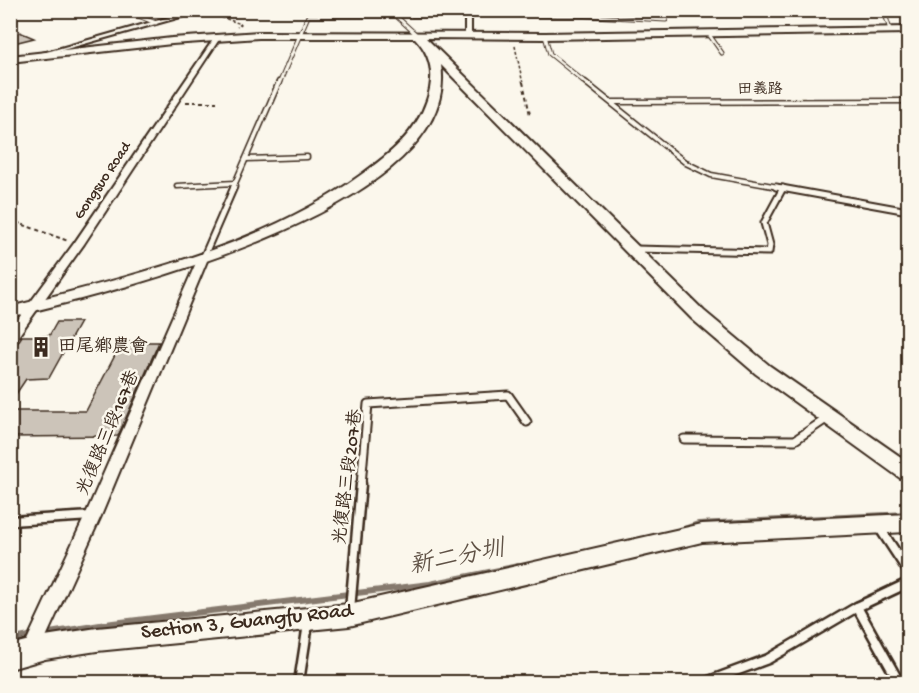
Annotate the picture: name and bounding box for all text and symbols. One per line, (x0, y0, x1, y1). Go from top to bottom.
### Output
street label: 田義路 (737, 81, 783, 99)
street label: Gongsuo Road (70, 138, 136, 223)
building icon: 田尾鄉農會 (29, 335, 53, 359)
place label: 田尾鄉農會 (58, 336, 148, 358)
street label: 光復路三段167巷 (72, 367, 145, 499)
street label: 光復路三段207巷 (329, 408, 368, 546)
water label: 新二分圳 (407, 534, 510, 582)
street label: Section 3, Guangfu Road (140, 599, 356, 647)

